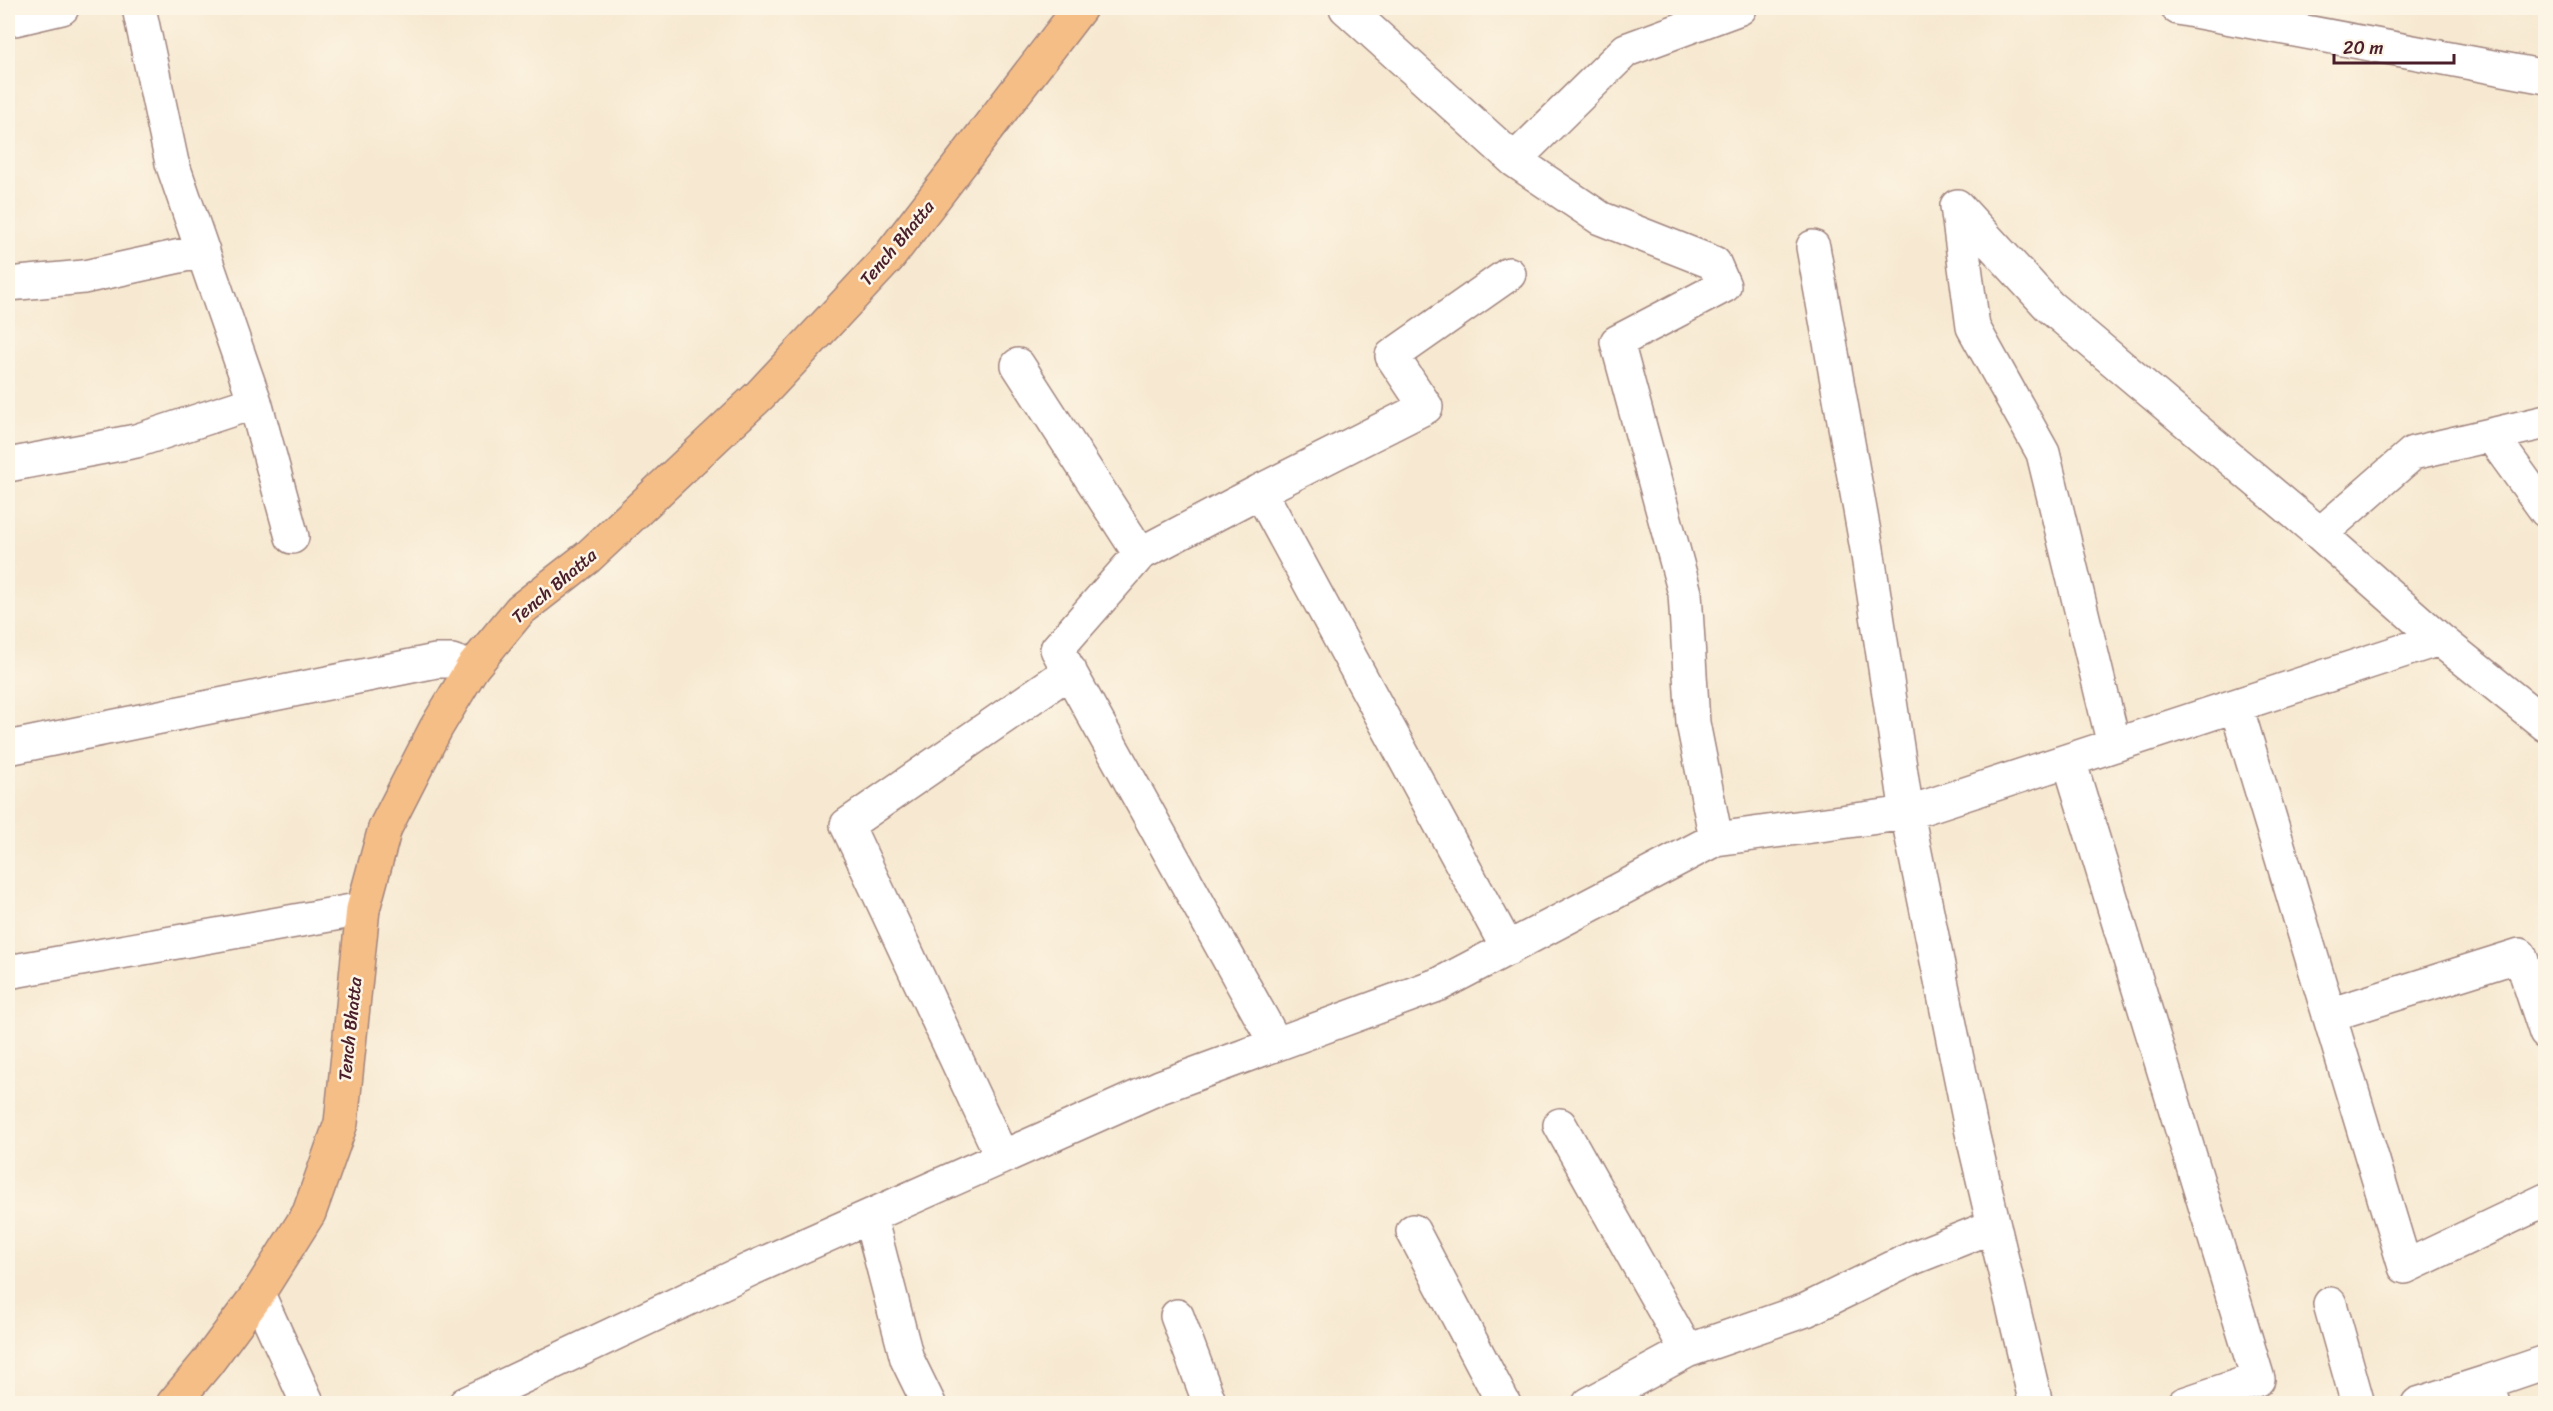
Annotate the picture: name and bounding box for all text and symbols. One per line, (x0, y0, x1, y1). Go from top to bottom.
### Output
scale bar (2334, 27, 2454, 65)
text: 20 m (2343, 32, 2383, 64)
street label: Tench Bhatta (851, 192, 943, 293)
street label: Tench Bhatta (504, 540, 605, 632)
street label: Tench Bhatta (329, 974, 371, 1083)

